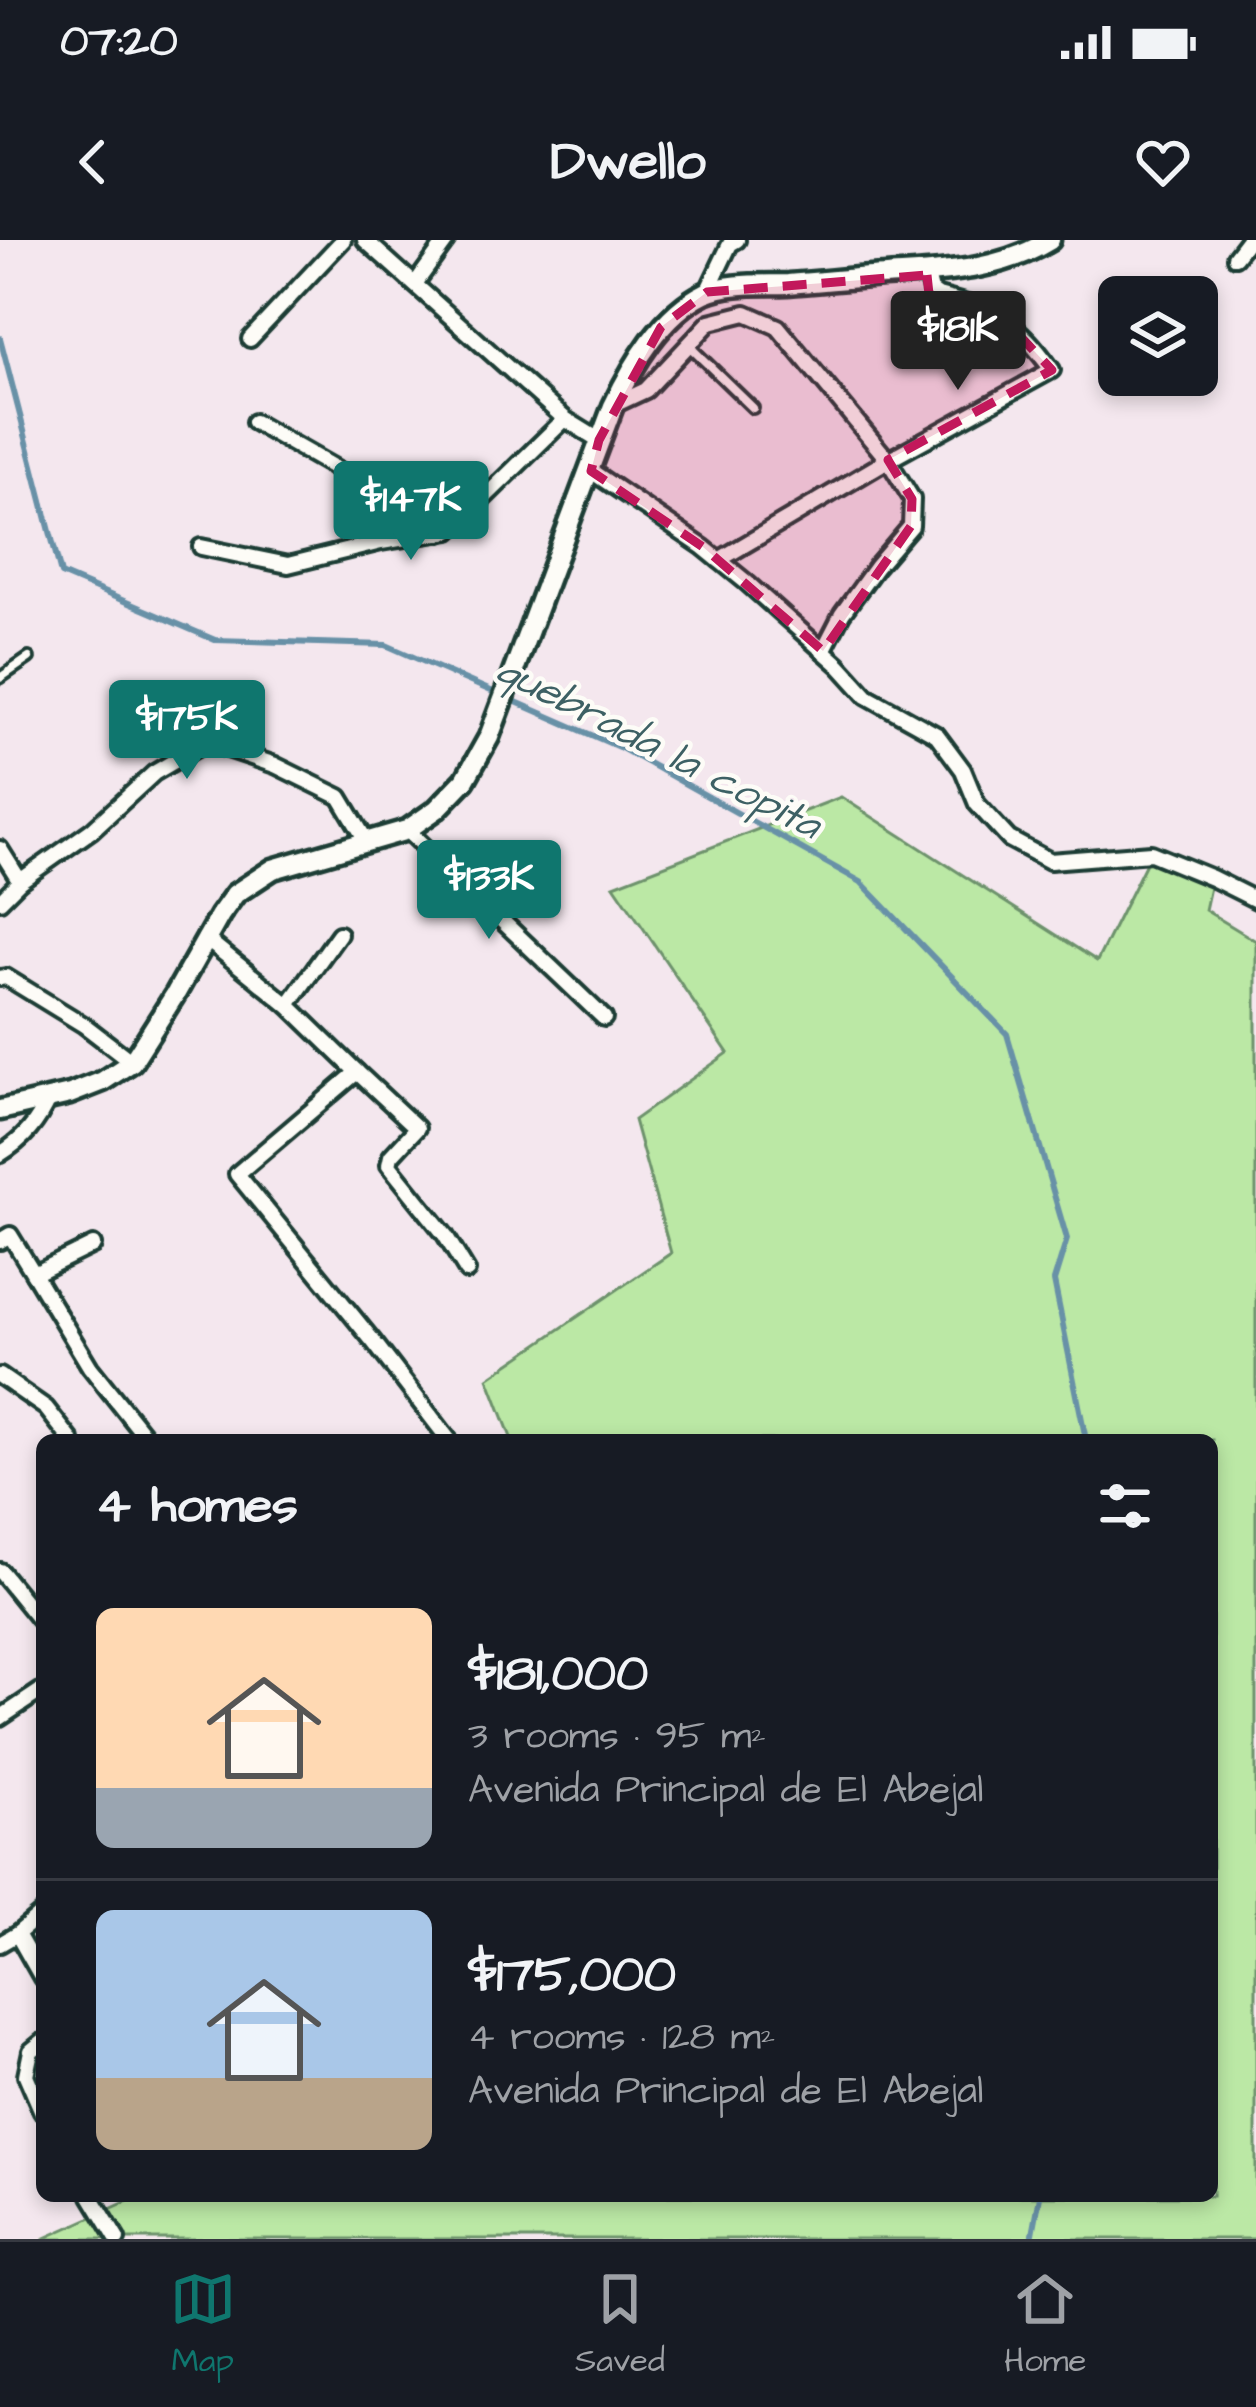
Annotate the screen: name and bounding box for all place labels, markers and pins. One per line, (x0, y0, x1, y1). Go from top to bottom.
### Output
pin: $181K (874, 291, 1042, 393)
pin: $147K (327, 461, 495, 563)
pin: $175K (103, 680, 271, 782)
pin: $133K (405, 840, 573, 942)

